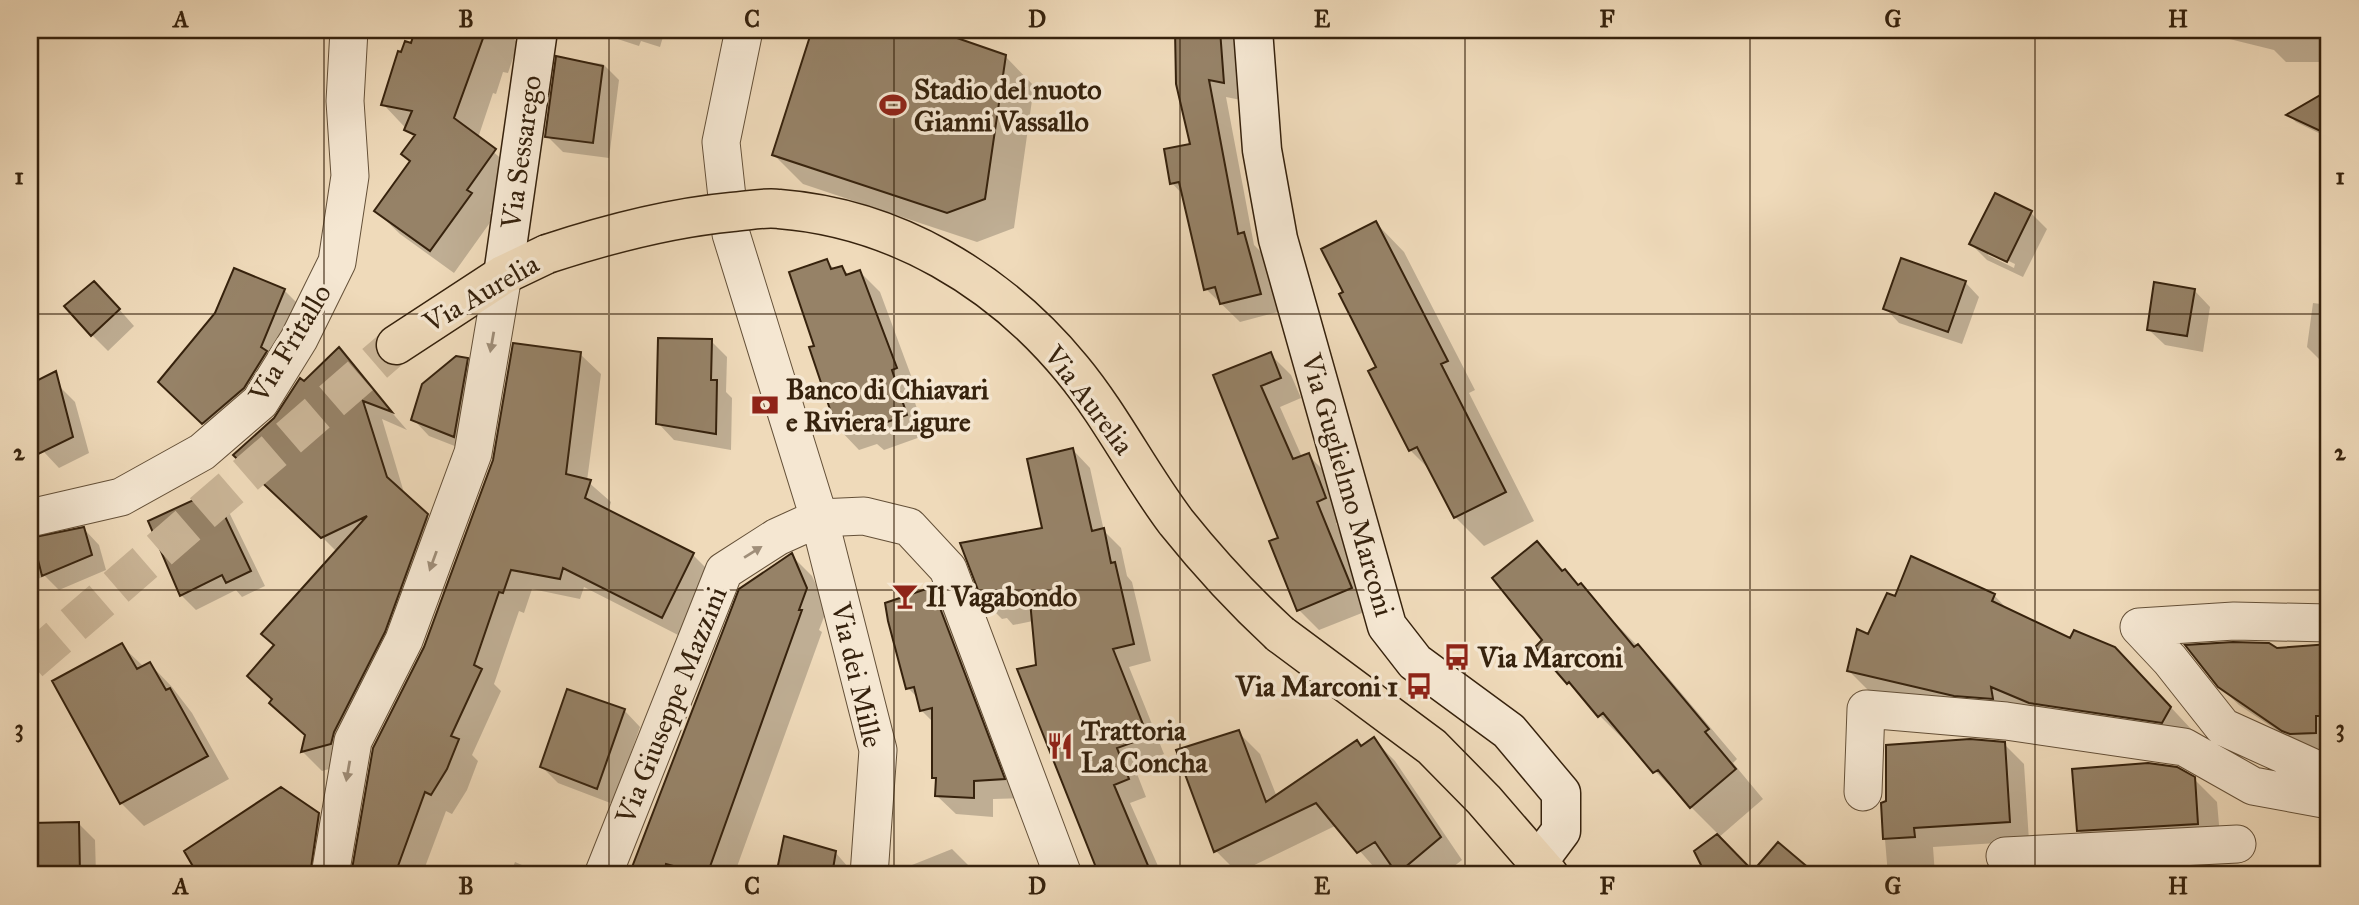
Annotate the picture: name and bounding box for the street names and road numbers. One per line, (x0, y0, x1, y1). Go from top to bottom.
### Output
street label: Via Sessarego (493, 73, 549, 232)
street label: Via Aurelia (416, 246, 545, 341)
street label: Via Fritallo (241, 278, 339, 409)
street label: Via Aurelia (1036, 338, 1141, 462)
street label: Via Guglielmo Marconi (1293, 349, 1402, 621)
street label: Via Giuseppe Mazzini (607, 581, 735, 830)
street label: Via dei Mille (823, 598, 891, 751)

